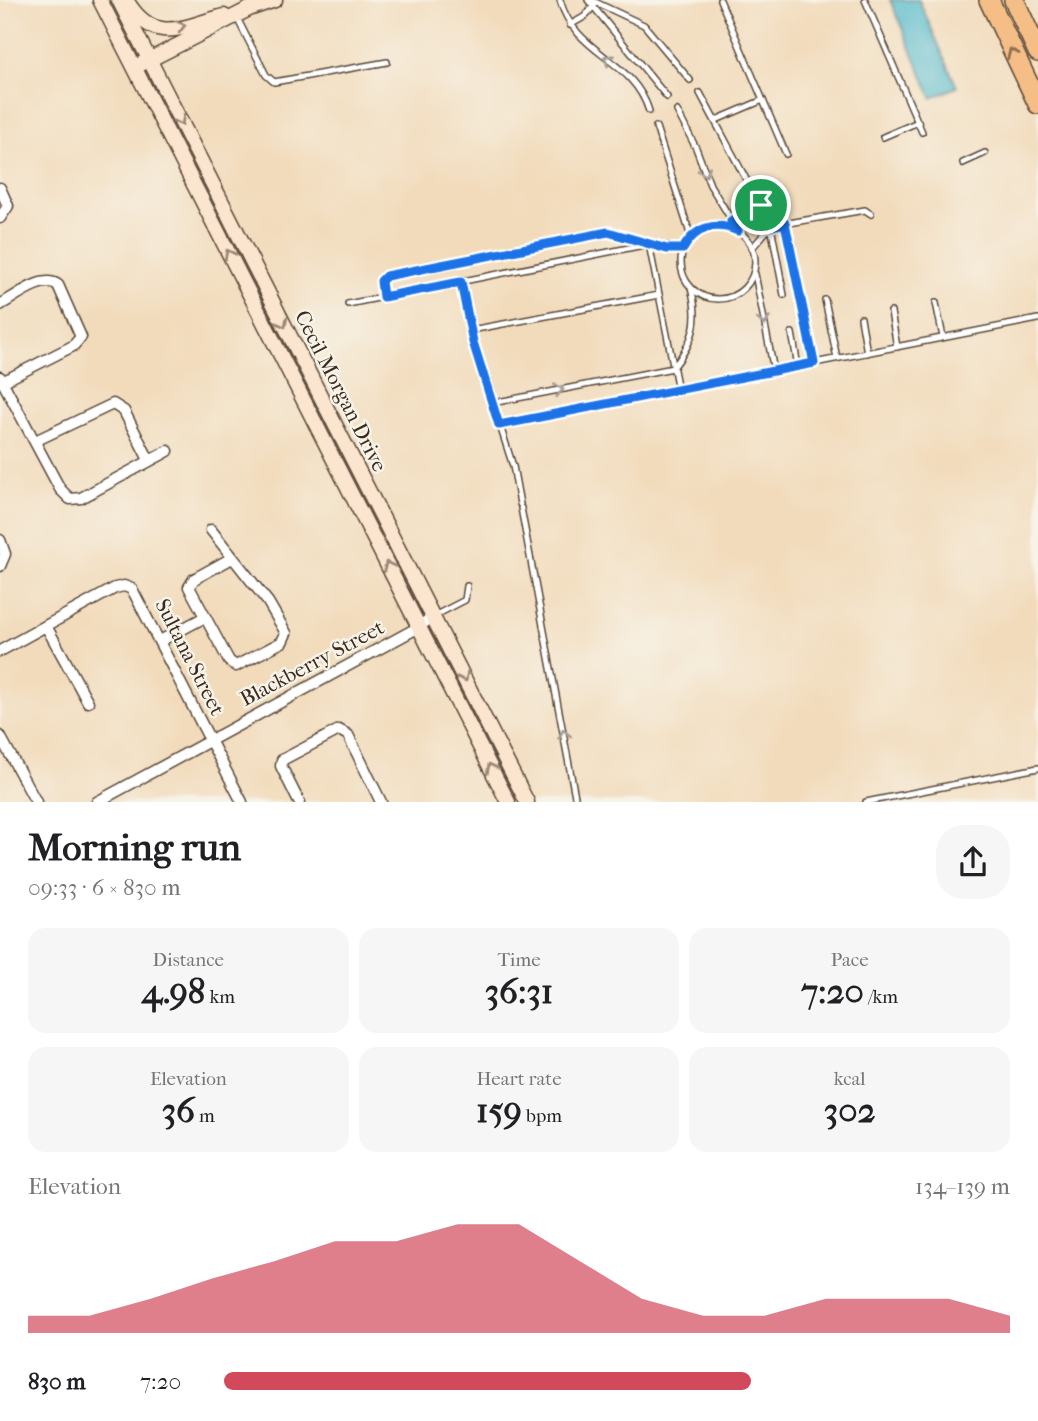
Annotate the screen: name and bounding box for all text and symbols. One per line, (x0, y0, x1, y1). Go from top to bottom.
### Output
one-way arrow (174, 20, 186, 35)
one-way arrow (1006, 47, 1020, 60)
one-way arrow (603, 54, 616, 67)
one-way arrow (172, 113, 185, 126)
one-way arrow (697, 165, 711, 177)
pin (731, 175, 791, 235)
icon: arrive (742, 186, 780, 224)
one-way arrow (224, 249, 237, 261)
street label: Cecil Morgan Drive (290, 306, 392, 476)
one-way arrow (756, 315, 771, 327)
one-way arrow (275, 316, 289, 328)
one-way arrow (553, 384, 565, 399)
one-way arrow (382, 561, 396, 573)
street label: Sultana Street (150, 595, 230, 720)
street label: Blackberry Street (236, 615, 388, 711)
one-way arrow (456, 670, 469, 682)
one-way arrow (557, 728, 572, 740)
one-way arrow (485, 762, 499, 775)
text: Morning run (28, 825, 241, 870)
button: share (936, 825, 1010, 899)
text: 09:33 · 6 × 830 m (28, 874, 181, 901)
text: Distance (153, 949, 224, 971)
text: Time (497, 949, 541, 971)
text: Pace (831, 949, 869, 971)
text: 4.98 (142, 971, 205, 1012)
text: 36:31 (485, 971, 553, 1012)
text: 7:20 (801, 971, 864, 1012)
text: km (205, 986, 235, 1008)
text: /km (864, 986, 898, 1008)
text: Elevation (150, 1068, 227, 1090)
text: Heart rate (476, 1068, 562, 1090)
text: kcal (834, 1068, 866, 1090)
text: 36 (162, 1090, 195, 1131)
text: 159 (476, 1090, 522, 1131)
text: 302 (824, 1090, 875, 1131)
text: m (195, 1105, 215, 1127)
text: bpm (522, 1105, 562, 1127)
text: Elevation (28, 1173, 121, 1200)
text: 134–139 m (915, 1173, 1010, 1200)
text: 830 m (28, 1368, 86, 1395)
text: 7:20 (140, 1368, 181, 1395)

